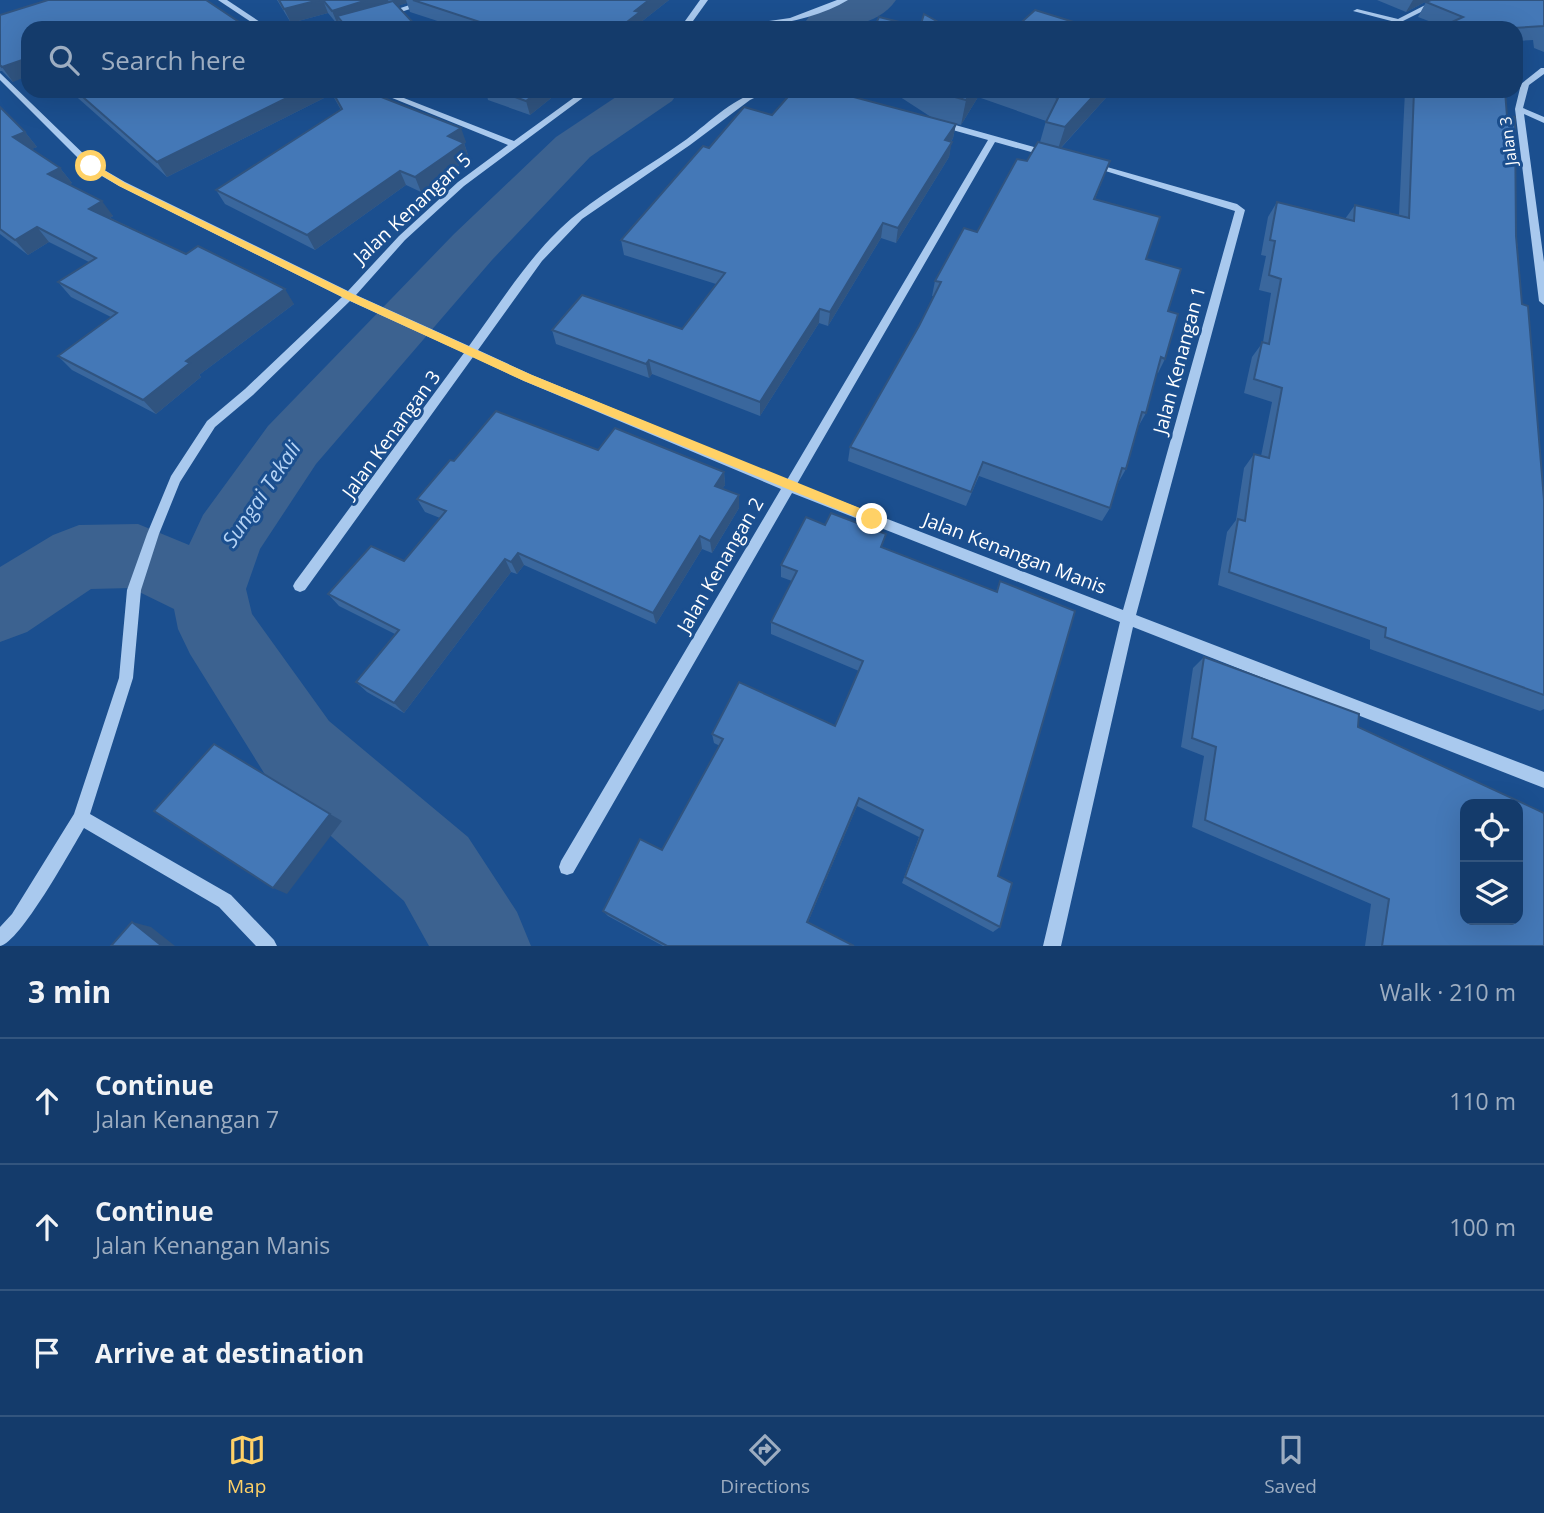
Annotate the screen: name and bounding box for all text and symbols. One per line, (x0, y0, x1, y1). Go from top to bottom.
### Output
search box (21, 21, 1523, 98)
icon: search (45, 41, 83, 79)
text: Search here (101, 42, 246, 78)
street label: Jalan 3 (1494, 115, 1522, 169)
street label: Jalan Kenangan 5 (346, 147, 476, 271)
route start (75, 150, 106, 181)
street label: Jalan Kenangan 1 (1146, 283, 1211, 439)
street label: Jalan Kenangan 3 (335, 365, 446, 505)
water label: Sungai Tekali (215, 435, 307, 552)
street label: Jalan Kenangan 2 (670, 493, 769, 639)
route end (856, 503, 887, 534)
street label: Jalan Kenangan Manis (918, 505, 1110, 600)
map controls (1460, 799, 1523, 925)
button: locate (1460, 799, 1523, 862)
button: layers (1460, 862, 1523, 925)
text: 3 min (28, 971, 111, 1012)
text: Walk · 210 m (1379, 976, 1516, 1008)
text: Continue (95, 1067, 214, 1103)
icon: ahead (28, 1082, 66, 1120)
text: 110 m (1449, 1085, 1516, 1117)
text: Jalan Kenangan 7 (95, 1103, 279, 1135)
text: Continue (95, 1193, 214, 1229)
icon: ahead (28, 1208, 66, 1246)
text: 100 m (1449, 1211, 1516, 1243)
text: Jalan Kenangan Manis (95, 1229, 330, 1261)
icon: arrive (28, 1334, 66, 1372)
text: Arrive at destination (95, 1335, 364, 1371)
tab: Map (227, 1431, 266, 1499)
tab: Directions (720, 1431, 810, 1499)
tab: Saved (1264, 1431, 1317, 1499)

